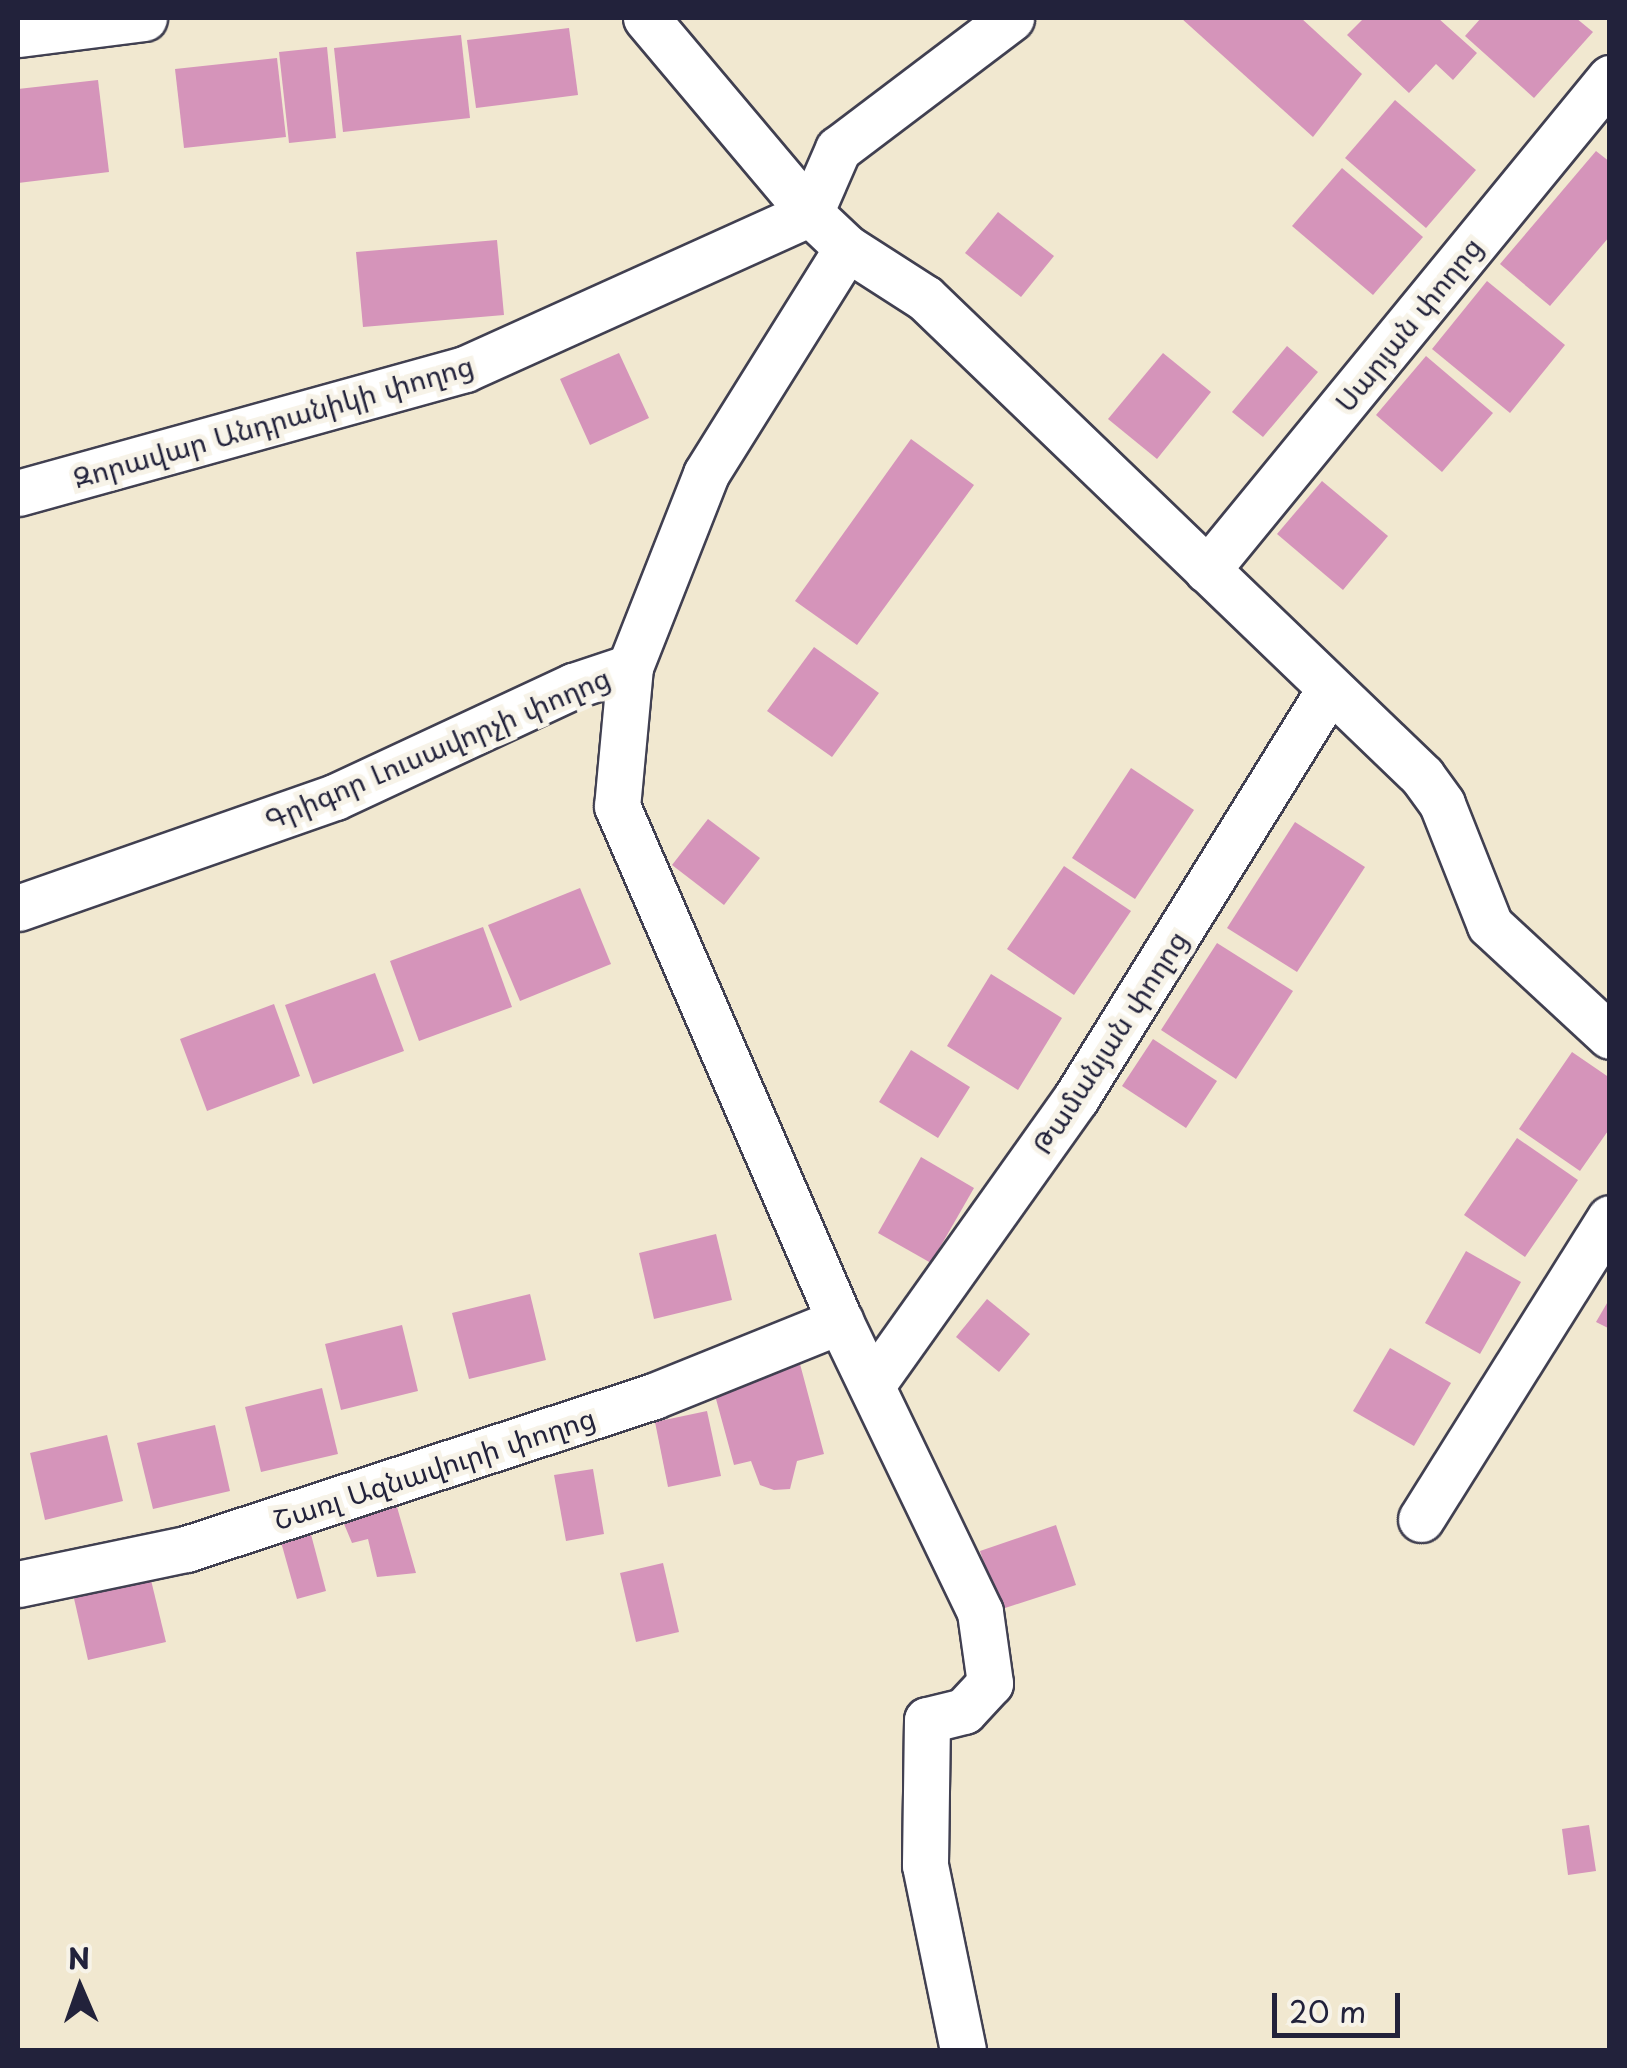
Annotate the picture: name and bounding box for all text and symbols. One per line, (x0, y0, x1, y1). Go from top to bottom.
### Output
street label: Սարյան փողոց (1328, 230, 1488, 418)
street label: Զորավար Անդրանիկի փողոց (69, 348, 477, 494)
street label: Գրիգոր Լուսավորչի փողոց (259, 660, 615, 836)
street label: Թամանյան փողոց (1024, 924, 1194, 1160)
street label: Շառլ Ազնավուրի փողոց (269, 1400, 599, 1536)
text: N (67, 1936, 91, 1979)
north arrow (30, 1938, 130, 2038)
scale bar (1277, 1973, 1404, 2035)
text: 20 m (1289, 1988, 1366, 2033)

